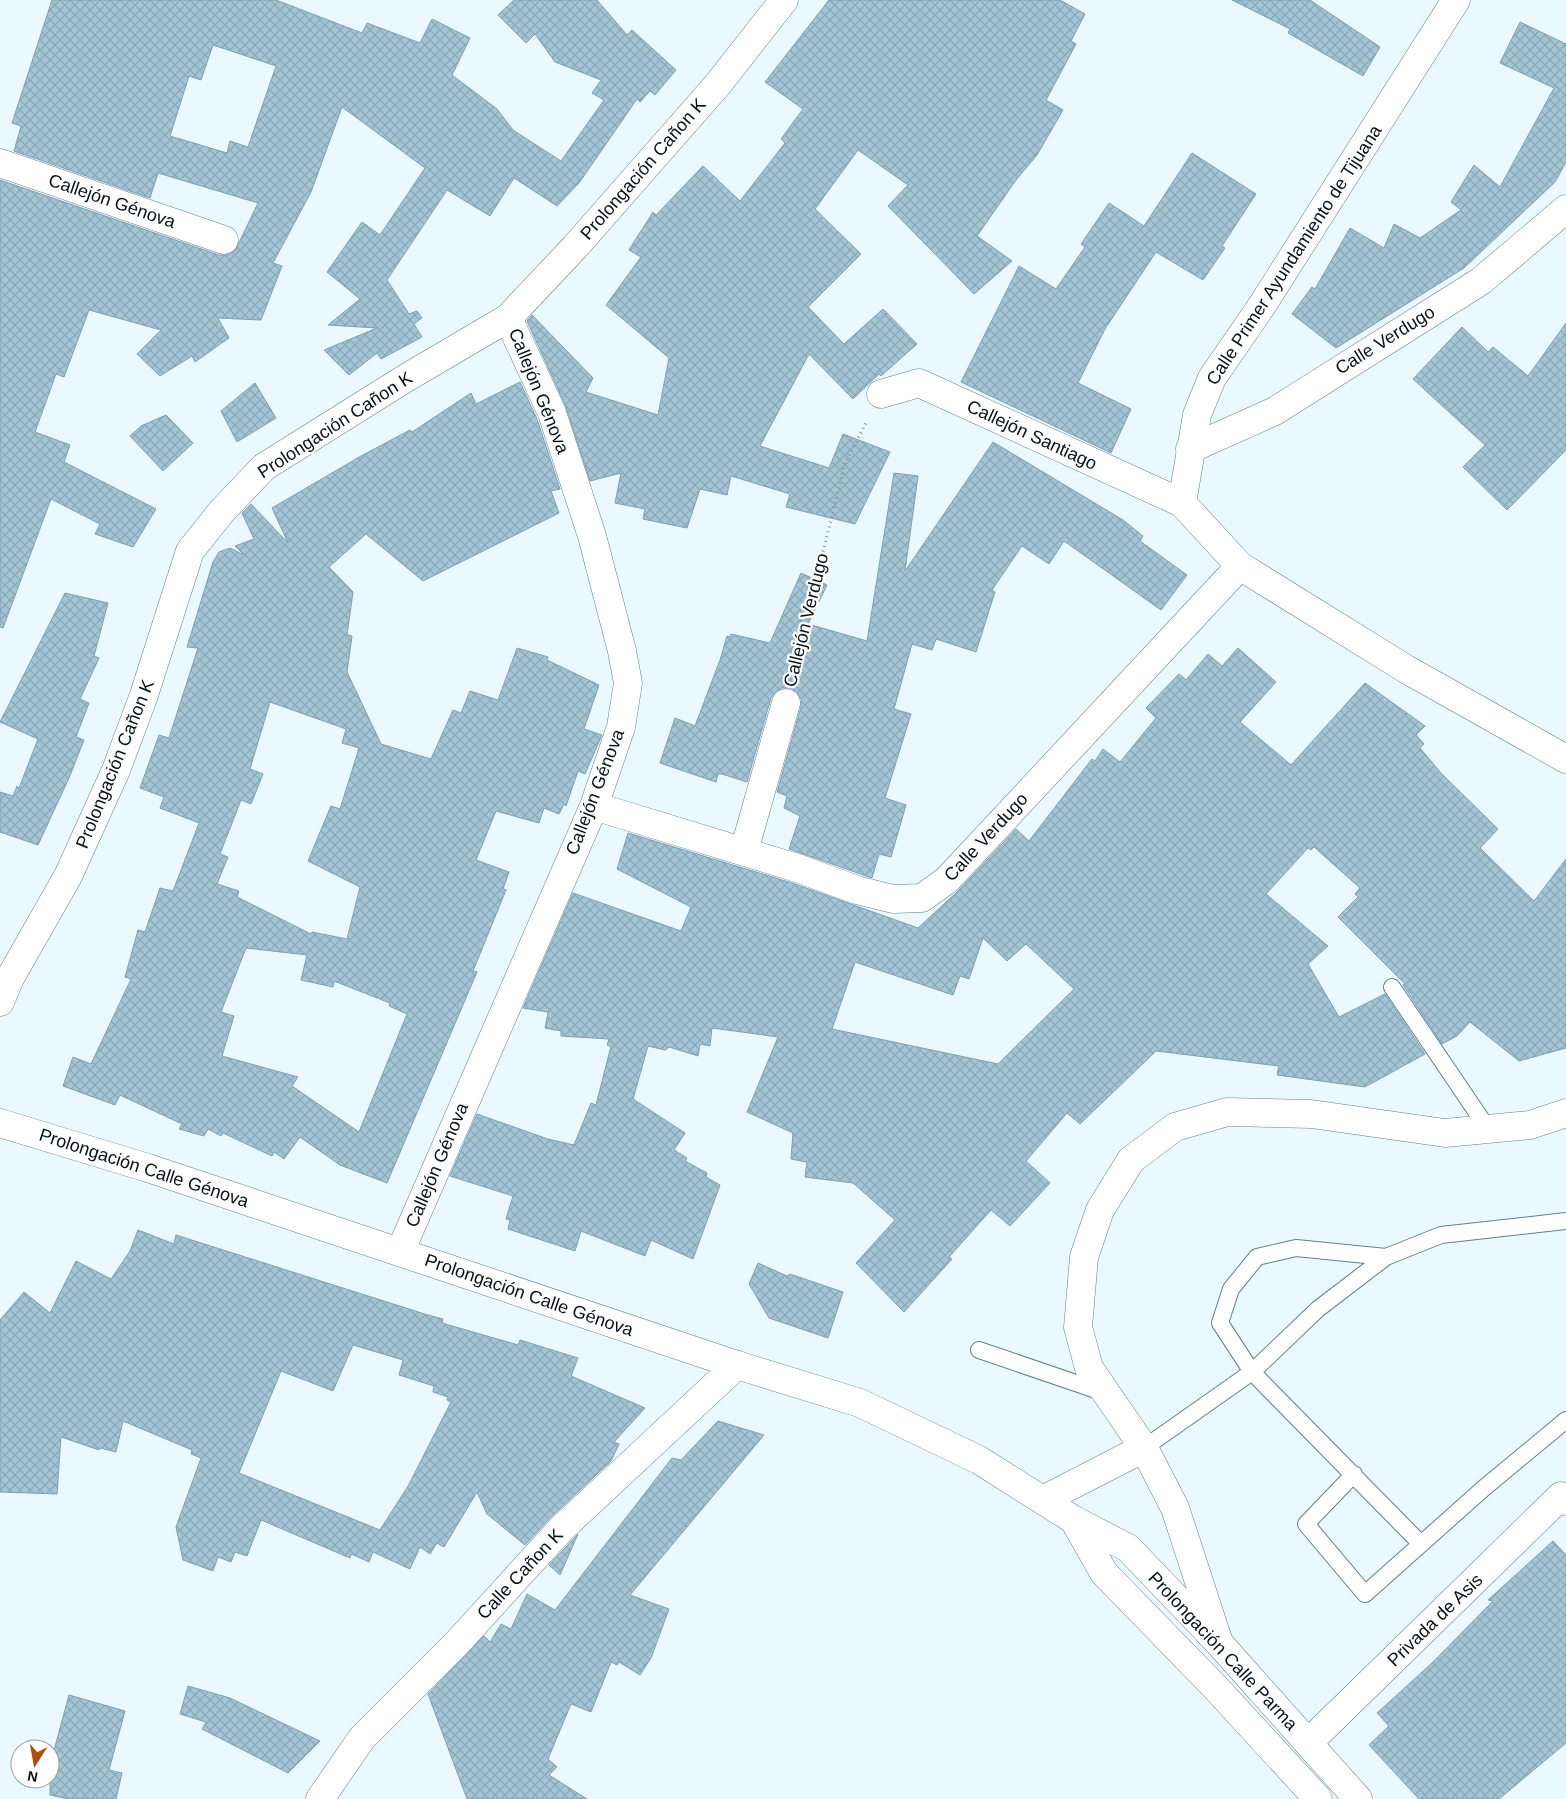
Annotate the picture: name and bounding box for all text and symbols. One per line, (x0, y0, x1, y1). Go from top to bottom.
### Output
street label: Prolongación Cañon K (576, 94, 710, 244)
street label: Calle Primer Ayundamiento de Tijuana (1202, 120, 1386, 389)
street label: Callejón Génova (46, 170, 179, 232)
street label: Calle Verdugo (1332, 302, 1438, 378)
street label: Callejón Génova (505, 326, 574, 457)
street label: Prolongación Cañon K (254, 368, 416, 482)
street label: Callejón Santiago (964, 396, 1100, 474)
street label: Callejón Verdugo (780, 551, 832, 689)
street label: Prolongación Cañon K (72, 677, 158, 851)
street label: Callejón Génova (562, 725, 629, 858)
street label: Calle Verdugo (940, 789, 1032, 885)
street label: Callejón Génova (402, 1099, 473, 1230)
street label: Prolongación Calle Génova (37, 1125, 252, 1212)
street label: Prolongación Calle Génova (422, 1250, 637, 1340)
street label: Calle Cañon K (473, 1525, 567, 1623)
street label: Prolongación Calle Parma (1144, 1568, 1302, 1735)
street label: Privada de Asis (1383, 1570, 1487, 1670)
north arrow (10, 1739, 60, 1789)
text: N (26, 1768, 39, 1786)

